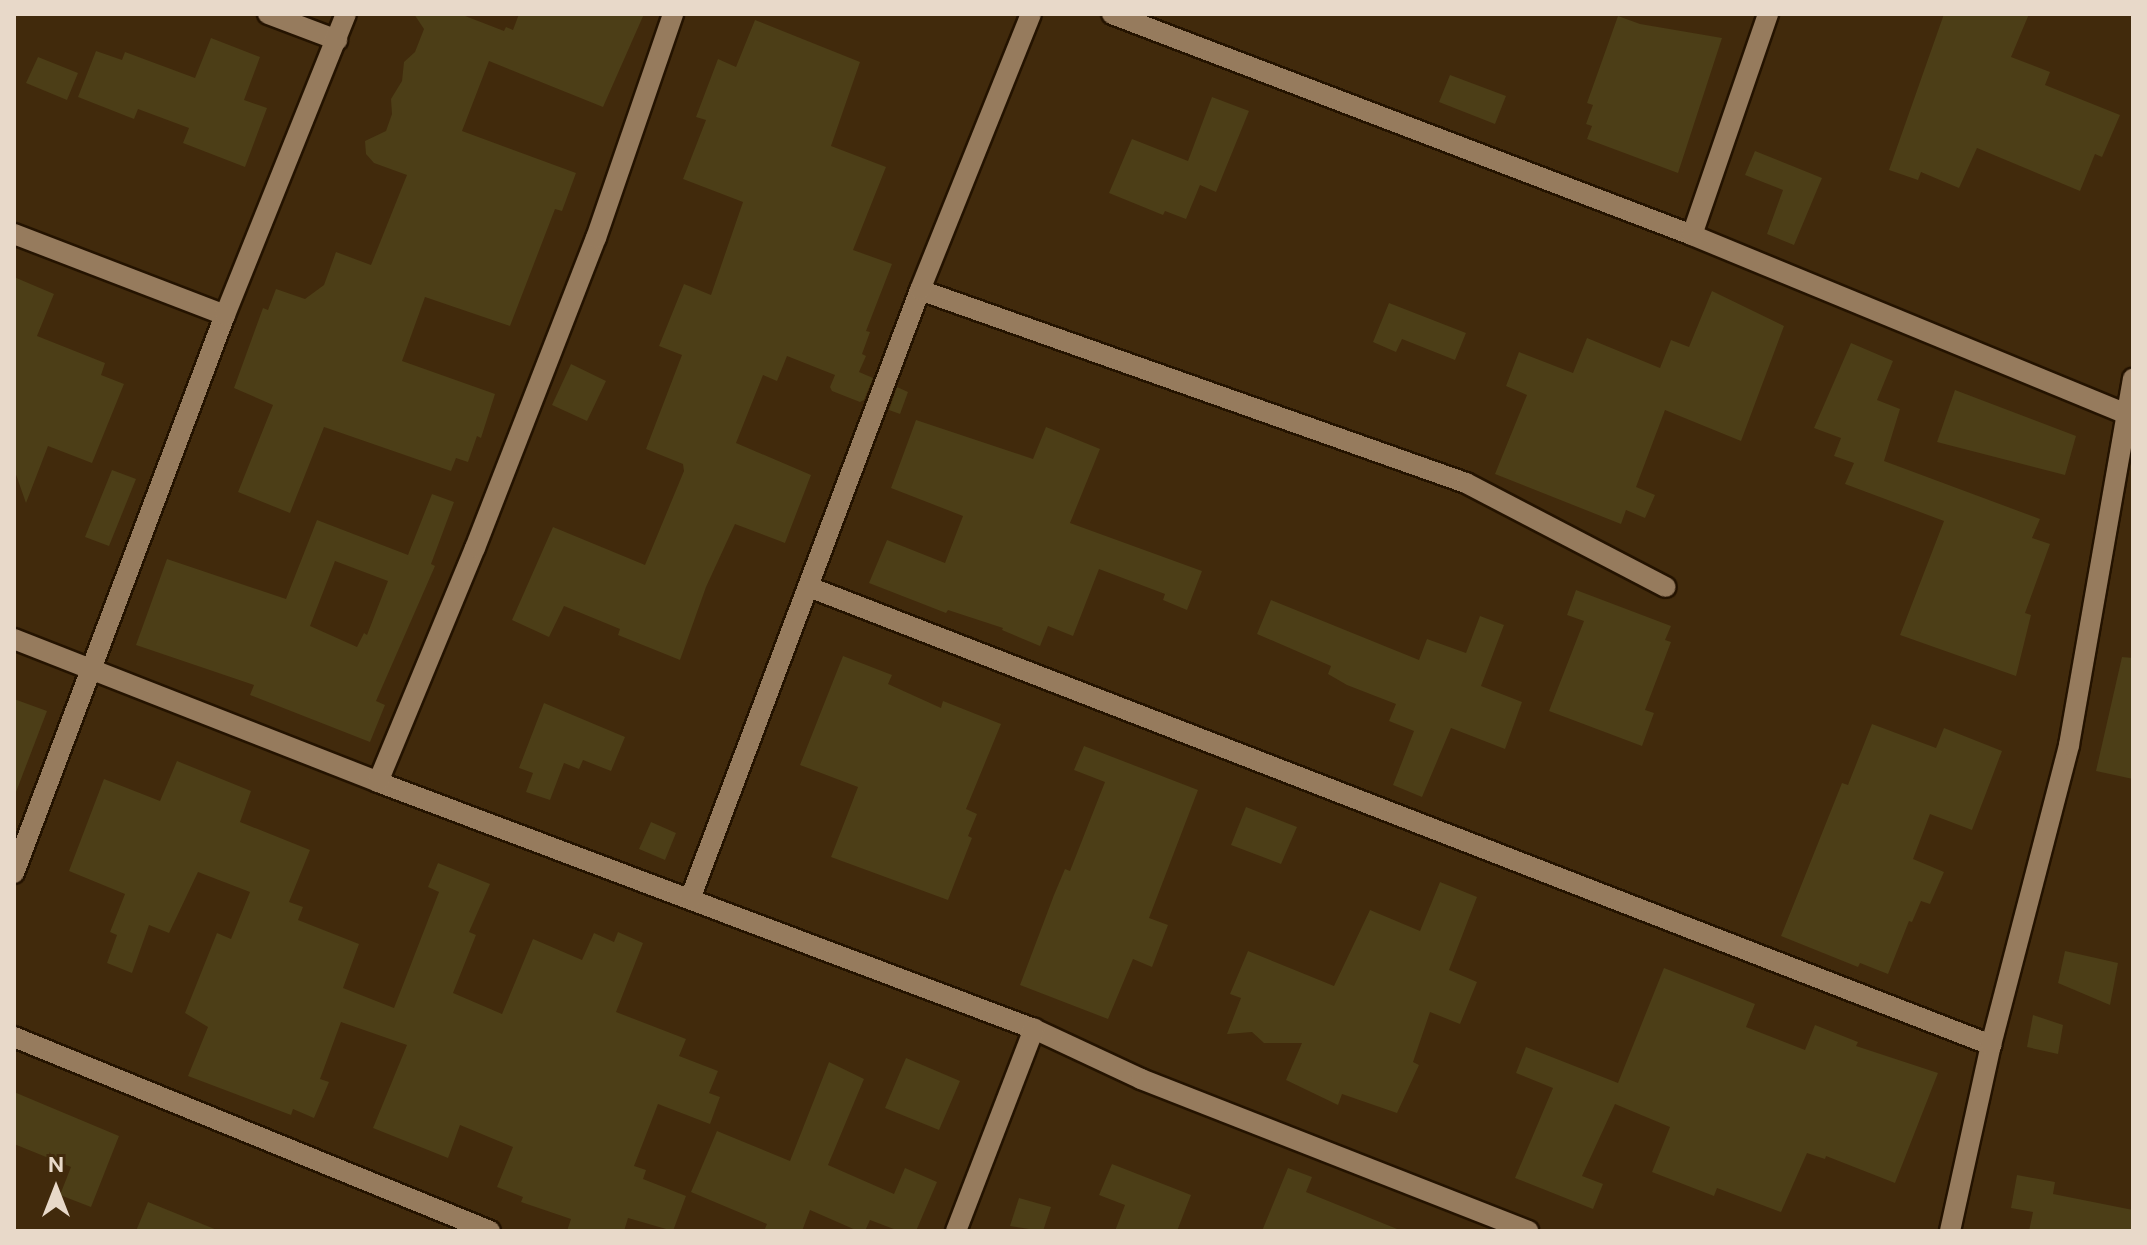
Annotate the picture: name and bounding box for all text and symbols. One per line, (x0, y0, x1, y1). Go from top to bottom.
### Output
north arrow (16, 1149, 96, 1229)
text: N (48, 1150, 64, 1179)

